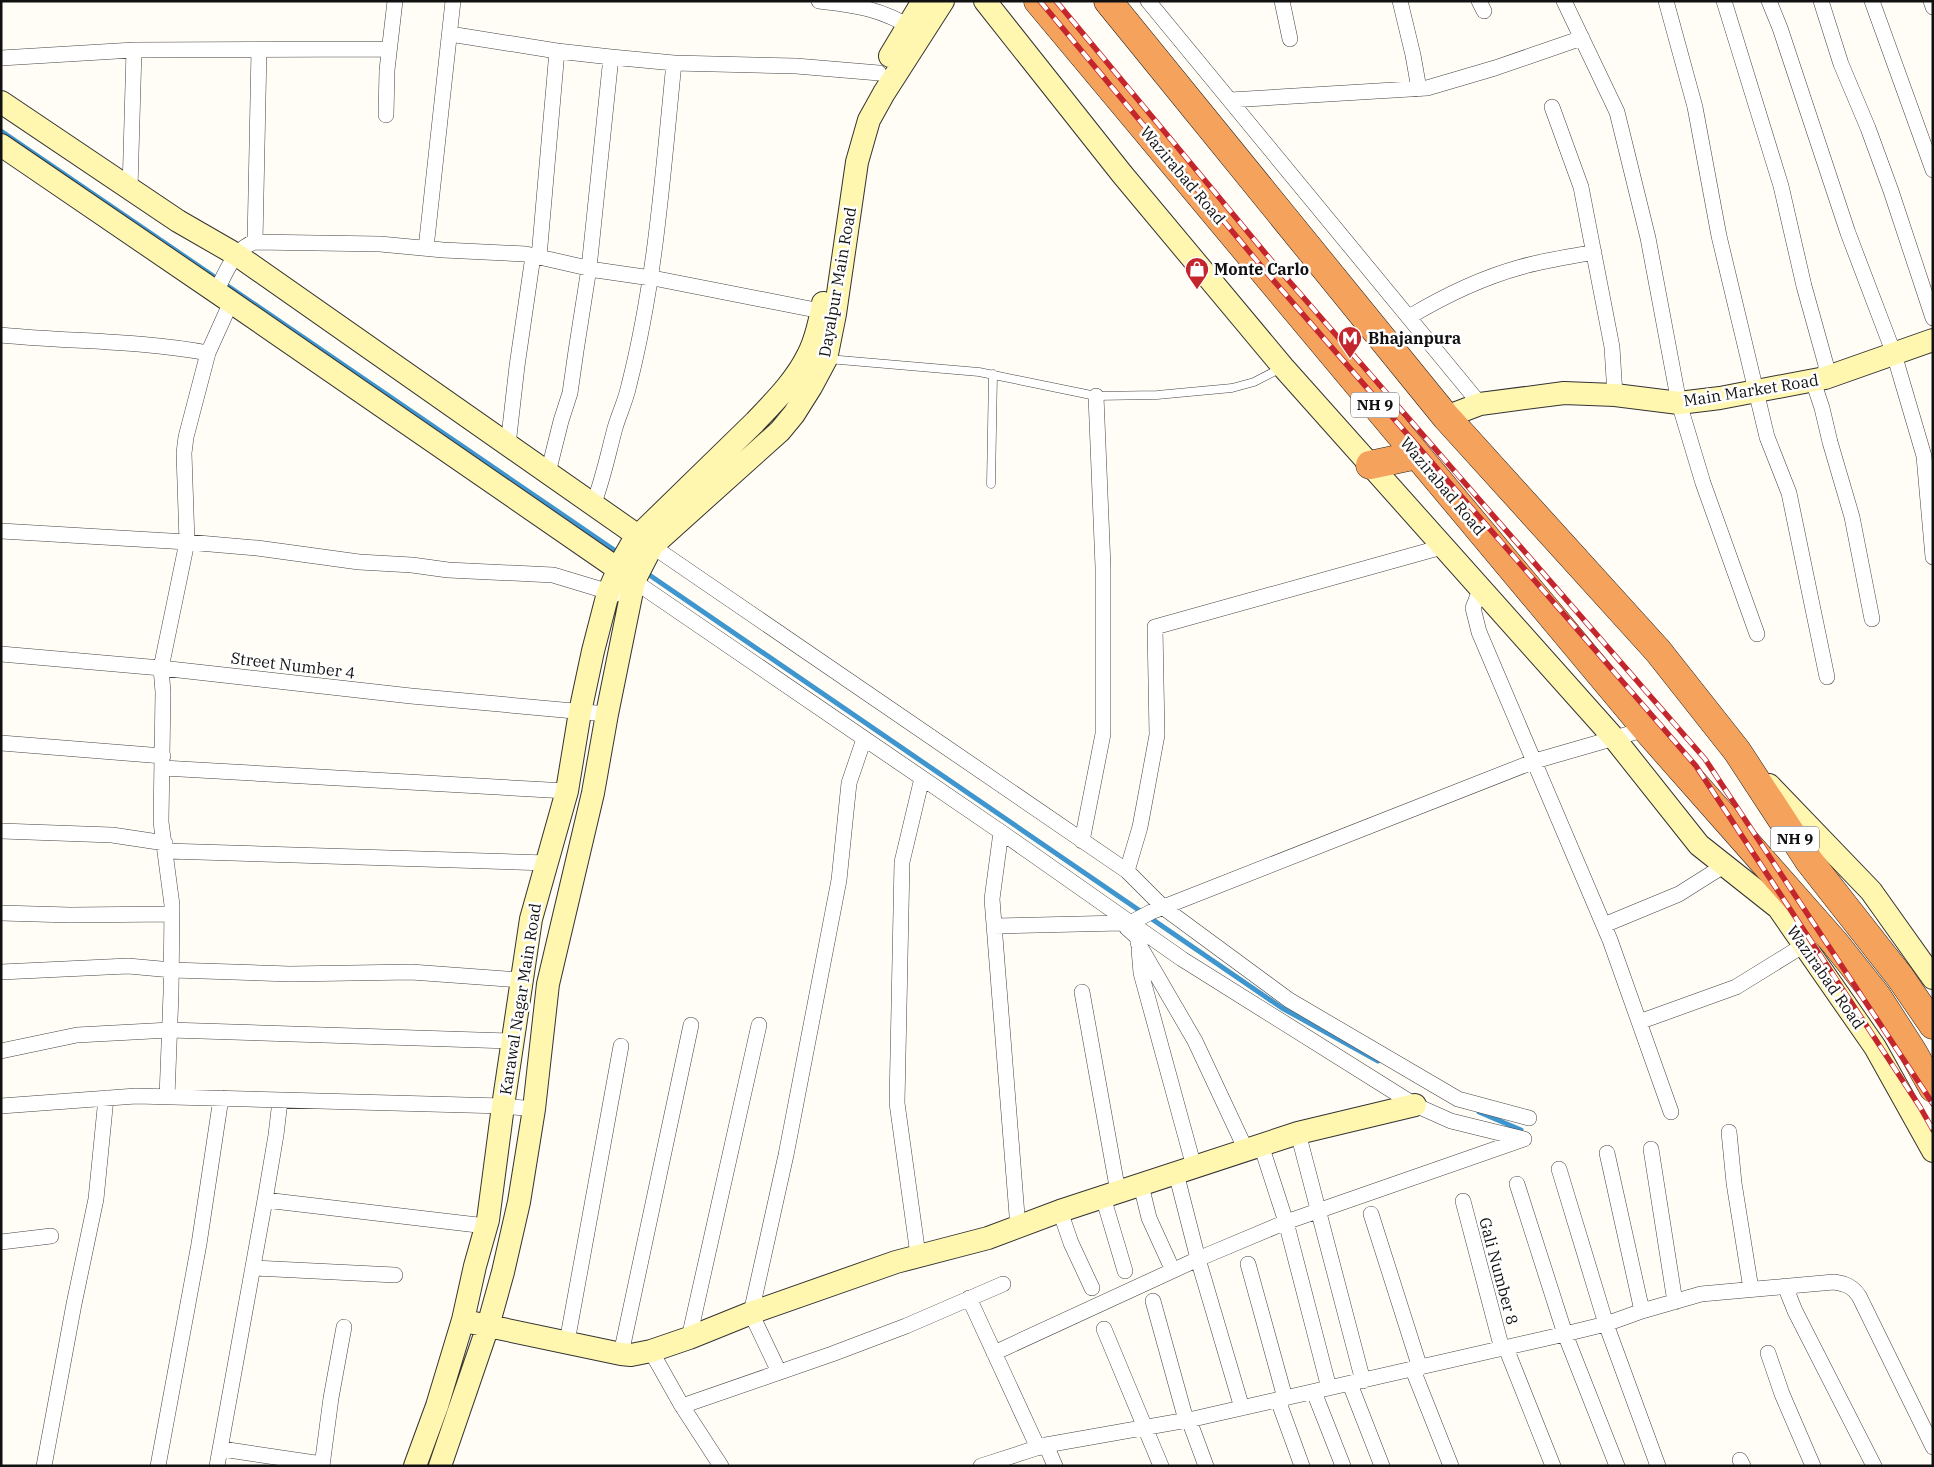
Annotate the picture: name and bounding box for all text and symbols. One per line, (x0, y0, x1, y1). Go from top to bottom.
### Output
street label: Wazirabad Road (1136, 122, 1230, 228)
street label: Dayalpur Main Road (814, 205, 860, 359)
shop icon: Monte Carlo (1184, 256, 1210, 290)
place label: Monte Carlo (1214, 259, 1309, 279)
metro station icon: Bhajanpura (1337, 325, 1363, 359)
place label: Bhajanpura (1368, 328, 1461, 348)
street label: Main Market Road (1682, 369, 1820, 411)
road number: NH 9 (1351, 392, 1399, 418)
street label: Wazirabad Road (1396, 433, 1490, 539)
street label: Street Number 4 (230, 647, 356, 683)
road number: NH 9 (1771, 826, 1819, 852)
street label: Karawal Nagar Main Road (495, 901, 545, 1096)
street label: Wazirabad Road (1783, 921, 1869, 1033)
street label: Gali Number 8 (1475, 1215, 1523, 1327)

